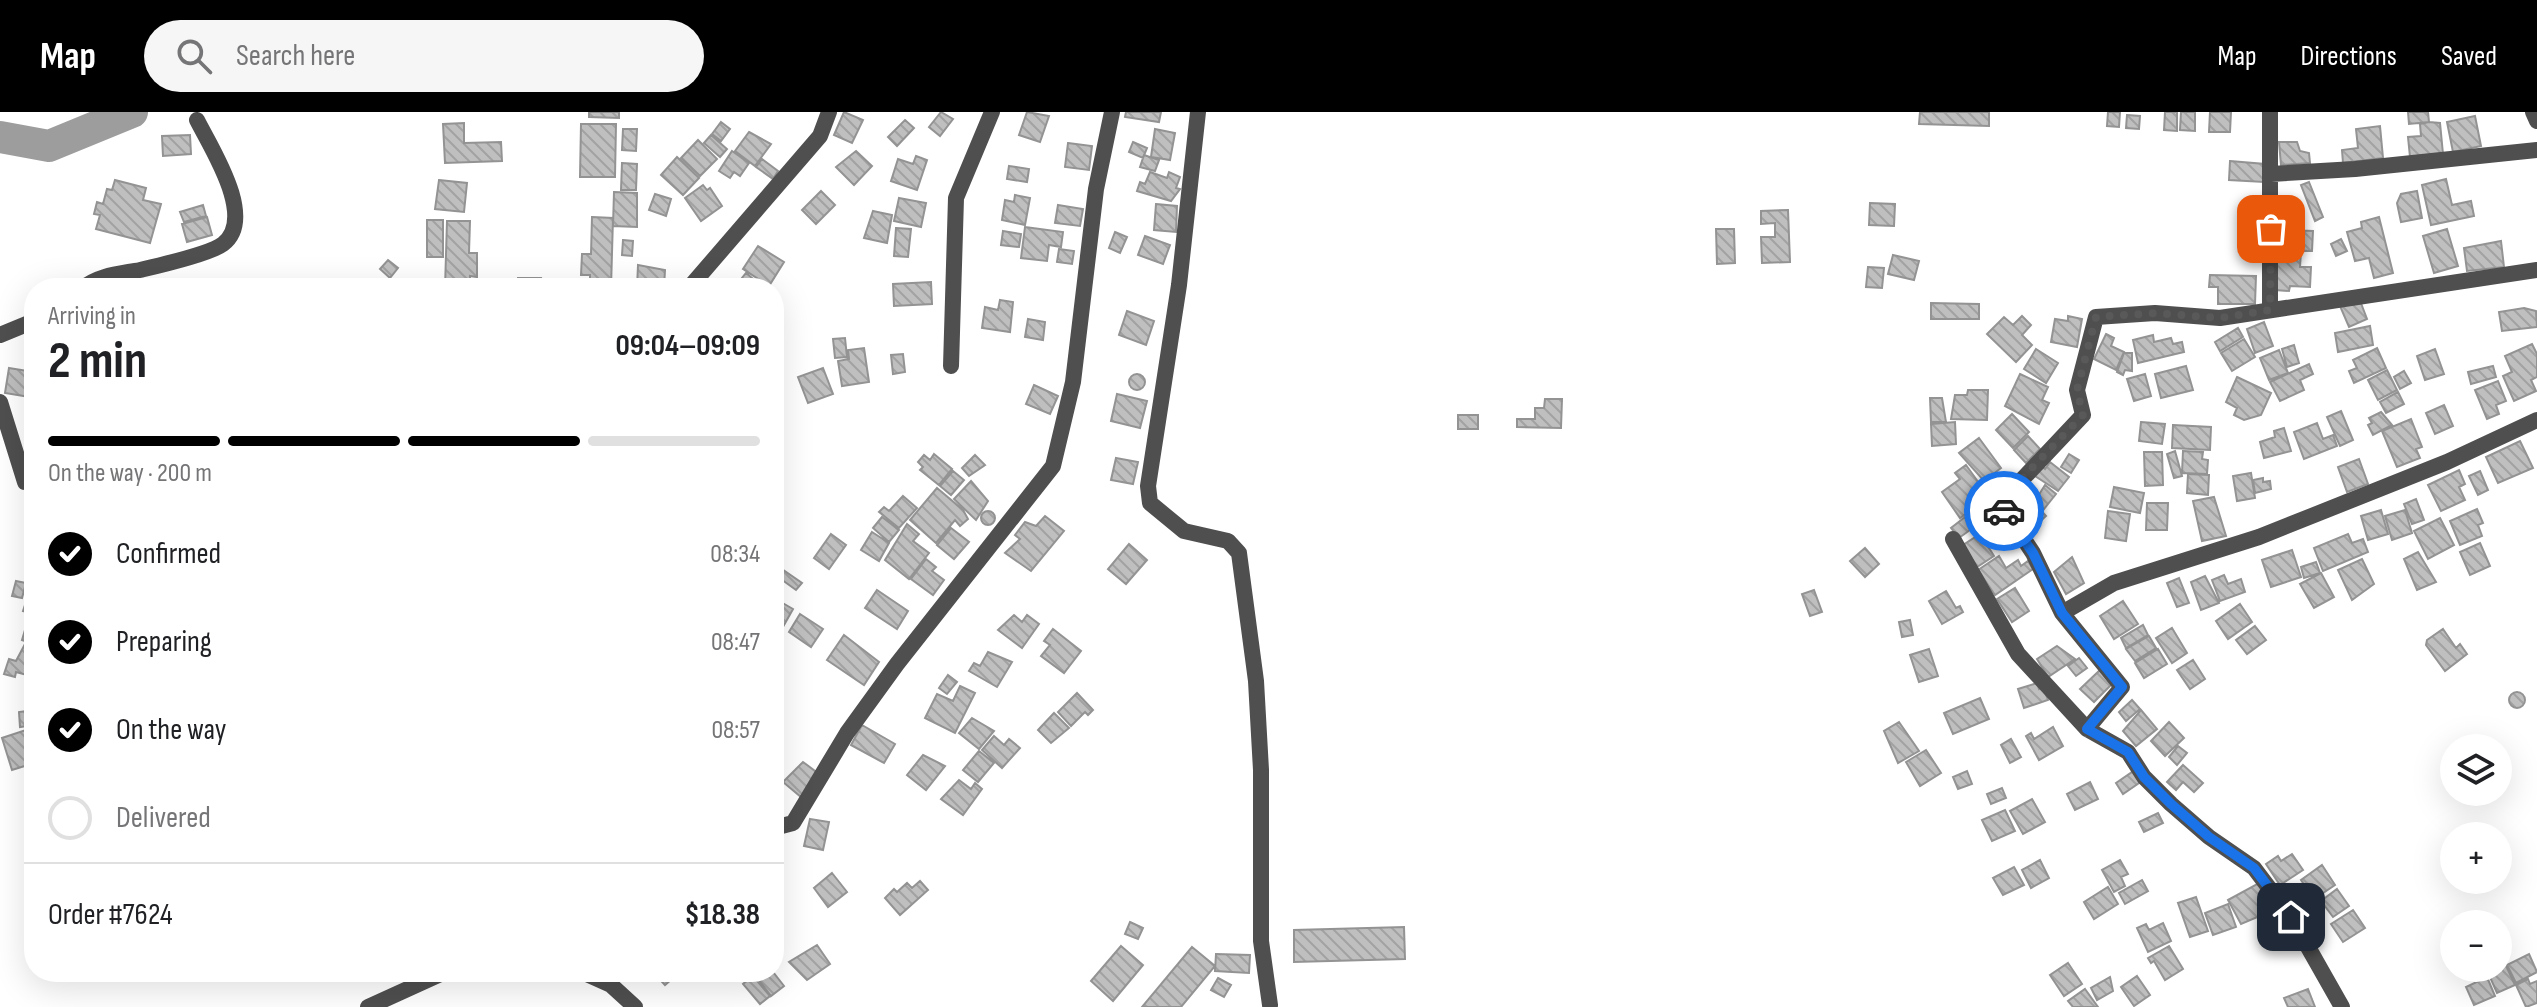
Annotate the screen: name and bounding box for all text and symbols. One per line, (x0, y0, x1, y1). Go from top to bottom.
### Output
search box (144, 20, 704, 92)
text: Map (40, 34, 96, 79)
icon: search (172, 34, 216, 78)
text: Search here (236, 38, 355, 74)
text: Map (2218, 40, 2257, 73)
text: Directions (2301, 40, 2397, 73)
text: Saved (2441, 40, 2497, 73)
pin (2237, 195, 2305, 263)
icon: bag (2249, 207, 2293, 251)
text: Arriving in (48, 301, 136, 332)
text: 09:04–09:09 (615, 328, 760, 364)
text: 2 min (48, 330, 147, 393)
text: On the way · 200 m (48, 458, 212, 489)
courier (1964, 471, 2044, 551)
icon: car (1982, 489, 2026, 533)
icon: check (48, 532, 92, 576)
text: Confirmed (116, 536, 221, 572)
text: 08:34 (710, 539, 760, 570)
icon: check (48, 620, 92, 664)
text: Preparing (116, 624, 212, 660)
text: 08:47 (711, 627, 760, 658)
icon: check (48, 708, 92, 752)
text: On the way (116, 712, 226, 748)
text: 08:57 (711, 715, 760, 746)
map controls (2440, 734, 2512, 982)
button: layers (2440, 734, 2512, 806)
text: Delivered (116, 800, 211, 836)
button: + (2440, 822, 2512, 894)
pin (2257, 883, 2325, 951)
icon: home (2269, 895, 2313, 939)
text: Order #7624 (48, 897, 173, 933)
text: $18.38 (684, 897, 760, 933)
button: − (2440, 910, 2512, 982)

